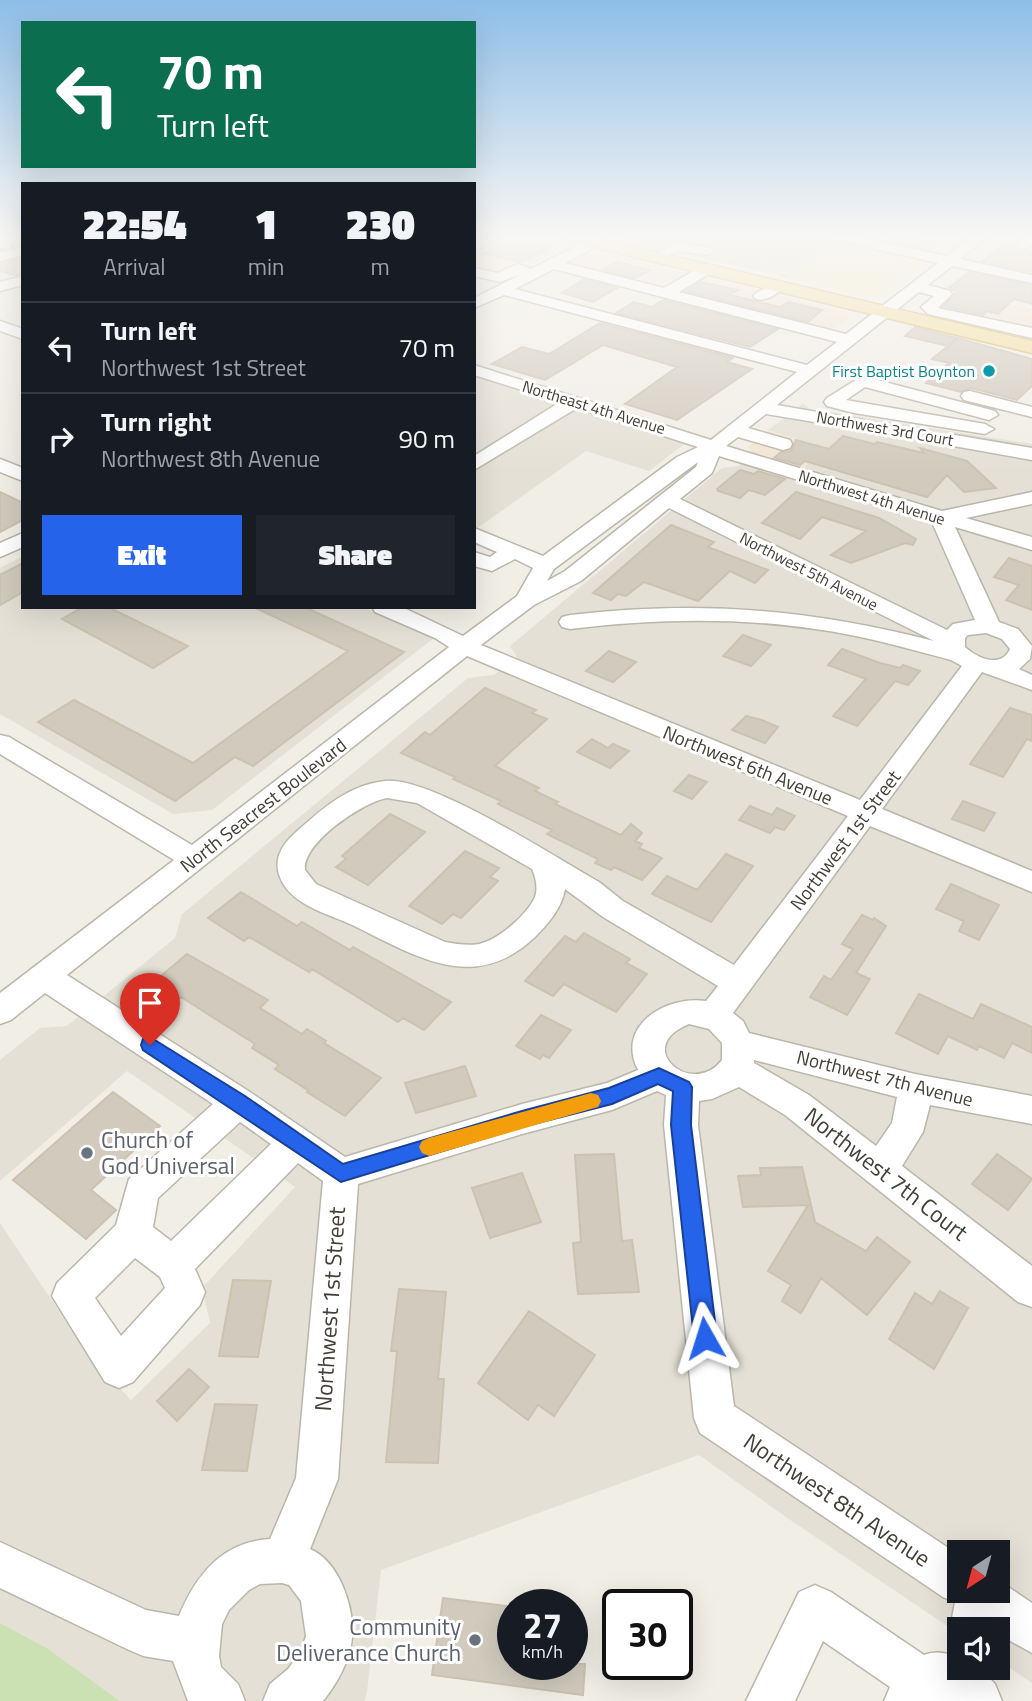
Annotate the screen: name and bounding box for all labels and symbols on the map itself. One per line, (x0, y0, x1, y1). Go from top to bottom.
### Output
place label: First Baptist Boynton (832, 359, 975, 383)
marker: First Baptist Boynton (981, 363, 997, 379)
street label: Northeast 4th Avenue (520, 374, 668, 440)
street label: Northwest 3rd Court (815, 404, 956, 452)
street label: Northwest 4th Avenue (796, 463, 948, 531)
street label: Northwest 5th Avenue (736, 526, 882, 616)
street label: Northwest 6th Avenue (659, 717, 837, 812)
street label: North Seacrest Boulevard (173, 730, 352, 879)
street label: Northwest 1st Street (782, 763, 907, 916)
pin (120, 973, 180, 1045)
street label: Northwest 7th Avenue (794, 1042, 976, 1113)
street label: Northwest 7th Court (797, 1098, 976, 1249)
place label: Church of God Universal (101, 1122, 235, 1183)
marker: Church of God Universal (79, 1145, 95, 1161)
street label: Northwest 1st Street (305, 1206, 354, 1412)
position arrow (668, 1301, 742, 1375)
street label: Northwest 8th Avenue (737, 1424, 938, 1575)
north arrow (947, 1540, 1010, 1603)
speed limit sign: 30 (602, 1589, 693, 1680)
place label: Community Deliverance Church (276, 1609, 461, 1670)
marker: Community Deliverance Church (467, 1632, 483, 1648)

